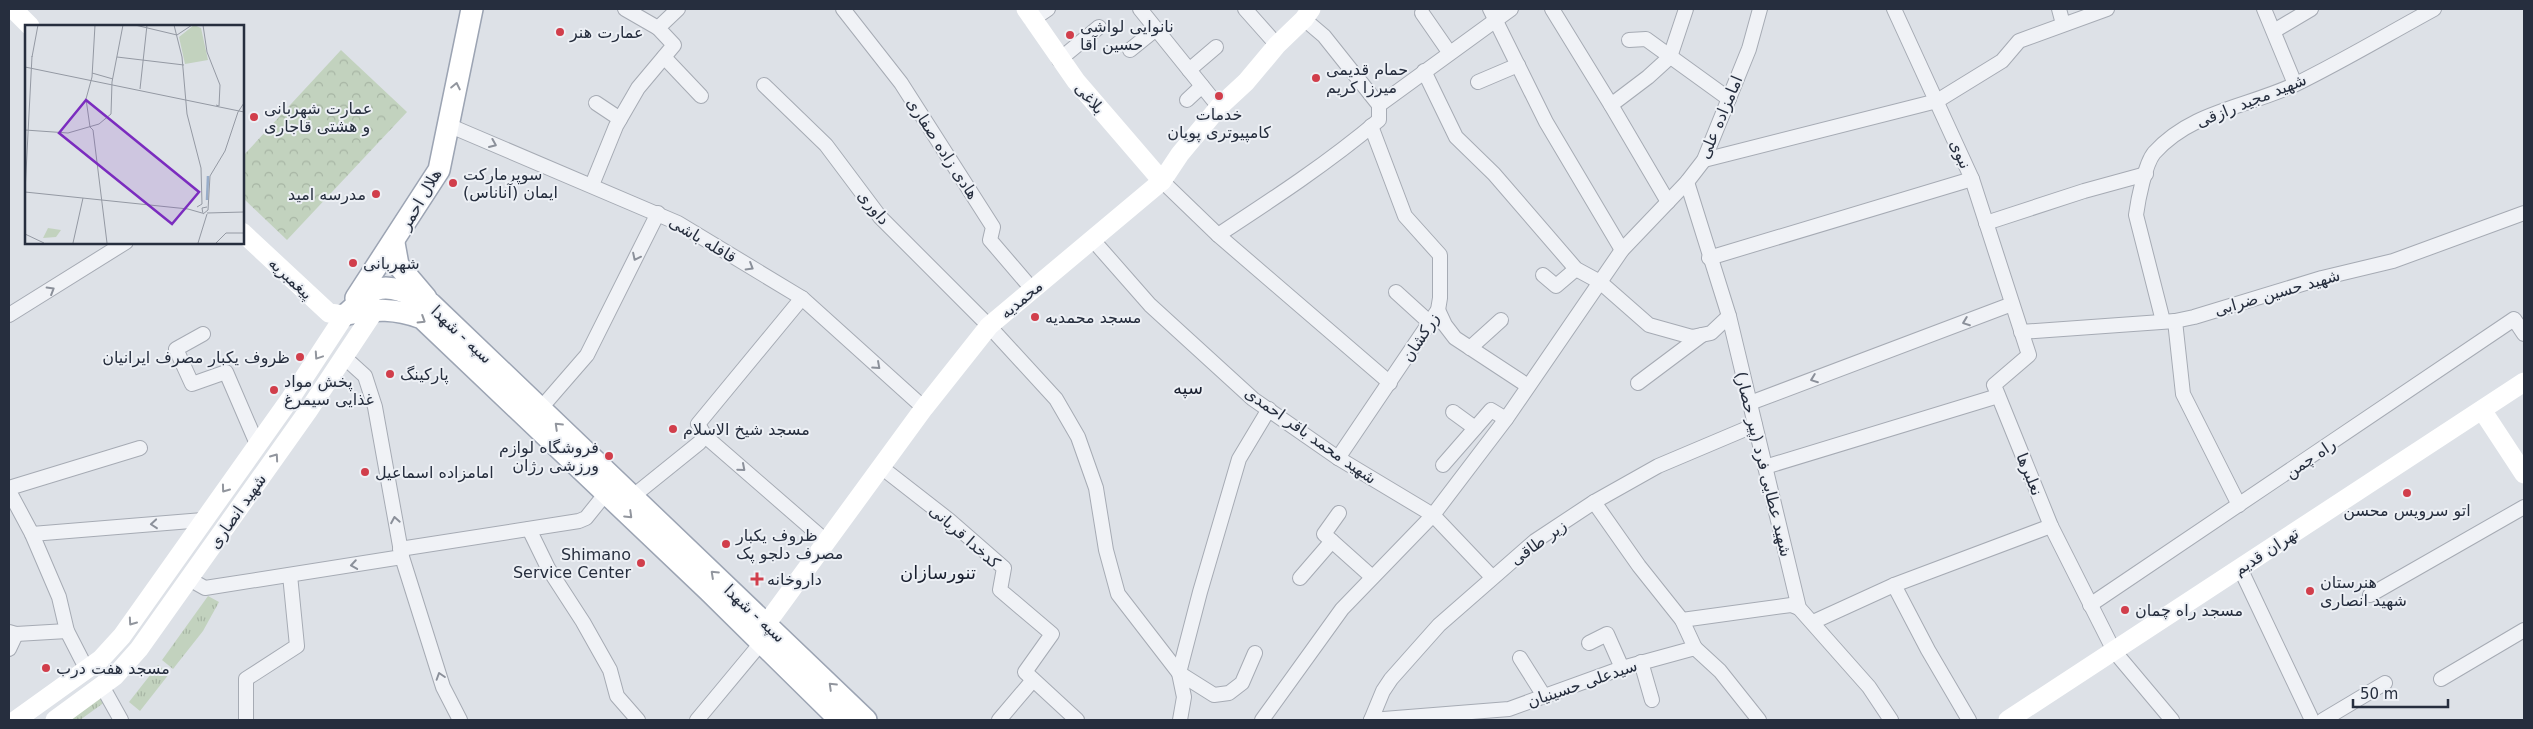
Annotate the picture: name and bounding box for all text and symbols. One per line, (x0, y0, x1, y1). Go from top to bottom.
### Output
place label: نانوایی لواشی حسین آقا (1080, 17, 1174, 55)
place label: عمارت هنر (569, 23, 644, 43)
inset map (25, 25, 244, 244)
marker: عمارت هنر (554, 26, 566, 38)
marker: نانوایی لواشی حسین آقا (1064, 29, 1076, 41)
place label: حمام قدیمی میرزا کریم (1326, 60, 1408, 98)
street label: شهید مجید رازقی (2193, 70, 2309, 132)
marker: حمام قدیمی میرزا کریم (1310, 72, 1322, 84)
street label: امامزاده علی (1694, 73, 1747, 162)
street label: بلاغی (1071, 79, 1109, 118)
one-way arrow (451, 82, 461, 91)
marker: خدمات کامپیوتری پویان (1213, 90, 1225, 102)
street label: هادی زاده صفاری (902, 94, 983, 203)
place label: عمارت شهربانی و هشتی قاجاری (264, 99, 372, 137)
place label: خدمات کامپیوتری پویان (1167, 105, 1271, 143)
marker: عمارت شهربانی و هشتی قاجاری (248, 111, 260, 123)
street label: نبوی (1945, 137, 1975, 172)
one-way arrow (488, 138, 497, 149)
street label: هلال احمر (395, 165, 446, 234)
place label: سوپرمارکت ایمان (آناناس) (463, 165, 558, 202)
marker: سوپرمارکت ایمان (آناناس) (447, 177, 459, 189)
place label: مدرسه امید (288, 185, 366, 205)
street label: داوری (853, 186, 894, 229)
marker: مدرسه امید (370, 188, 382, 200)
street label: قافله باشی (666, 212, 740, 267)
one-way arrow (633, 251, 643, 260)
street label: پیغمبریه (264, 253, 316, 304)
place label: شهربانی (363, 254, 420, 274)
marker: شهربانی (347, 257, 359, 269)
one-way arrow (744, 260, 753, 270)
street label: شهید حسین ضرابی (2212, 265, 2343, 320)
street label: محمدیه (996, 276, 1046, 323)
one-way arrow (45, 286, 54, 296)
street label: سپه - شهدا (427, 301, 496, 368)
place label: مسجد محمدیه (1045, 308, 1141, 327)
street label: زرکشان (1398, 309, 1444, 366)
marker: مسجد محمدیه (1029, 311, 1041, 323)
one-way arrow (416, 314, 425, 324)
one-way arrow (1962, 315, 1971, 326)
place label: ظروف یکبار مصرف ایرانیان (102, 348, 290, 368)
one-way arrow (315, 350, 324, 360)
marker: ظروف یکبار مصرف ایرانیان (294, 351, 306, 363)
one-way arrow (872, 360, 881, 369)
place label: پارکینگ (400, 365, 449, 385)
marker: پارکینگ (384, 368, 396, 380)
street label: شهید عطایی فرد (پیر حصار) (1730, 370, 1796, 559)
place label: پخش مواد غذایی سیمرغ (284, 372, 374, 410)
one-way arrow (1810, 373, 1819, 383)
district label: سپه (1173, 377, 1203, 399)
street label: شهید محمد باقر احمدی (1241, 383, 1380, 489)
marker: پخش مواد غذایی سیمرغ (268, 384, 280, 396)
place label: مسجد شیخ الاسلام (683, 420, 810, 440)
one-way arrow (555, 422, 564, 431)
marker: مسجد شیخ الاسلام (667, 423, 679, 435)
street label: راه چمن (2281, 435, 2340, 483)
place label: فروشگاه لوازم ورزشی رژان (499, 438, 599, 476)
marker: فروشگاه لوازم ورزشی رژان (603, 450, 615, 462)
street label: نعلبرها (2011, 450, 2047, 499)
one-way arrow (269, 453, 278, 463)
one-way arrow (736, 462, 745, 471)
place label: امامزاده اسماعیل (375, 463, 494, 483)
marker: امامزاده اسماعیل (359, 466, 371, 478)
street label: شهید انصاری (205, 470, 271, 553)
one-way arrow (222, 483, 231, 493)
marker: اتو سرویس محسن (2401, 487, 2413, 499)
street label: کدخدا قربانی (925, 501, 1004, 573)
place label: اتو سرویس محسن (2343, 501, 2471, 521)
one-way arrow (623, 509, 632, 518)
one-way arrow (390, 516, 400, 525)
street label: زیر طاقی (1507, 516, 1571, 570)
one-way arrow (150, 518, 158, 529)
street label: تهران قدیم (2230, 524, 2303, 580)
place label: ظروف یکبار مصرف دلجو پک (735, 526, 843, 564)
marker: ظروف یکبار مصرف دلجو پک (720, 538, 732, 550)
place label: Shimano Service Center (513, 545, 631, 582)
marker: Shimano Service Center (635, 557, 647, 569)
one-way arrow (349, 559, 357, 570)
district label: تنورسازان (900, 562, 976, 584)
place label: داروخانه (767, 570, 822, 590)
one-way arrow (711, 571, 720, 580)
marker: داروخانه (751, 573, 763, 585)
place label: هنرستان شهید انصاری (2320, 573, 2407, 611)
street label: سپه - شهدا (720, 580, 789, 647)
marker: هنرستان شهید انصاری (2304, 585, 2316, 597)
place label: مسجد راه چمان (2135, 601, 2243, 621)
marker: مسجد راه چمان (2119, 604, 2131, 616)
one-way arrow (129, 616, 138, 626)
street label: سیدعلی حسینیان (1525, 656, 1640, 711)
place label: مسجد هفت درب (56, 659, 170, 679)
marker: مسجد هفت درب (40, 662, 52, 674)
one-way arrow (436, 672, 446, 681)
scale bar (2353, 676, 2448, 708)
one-way arrow (828, 683, 837, 692)
text: 50 m (2360, 685, 2398, 703)

